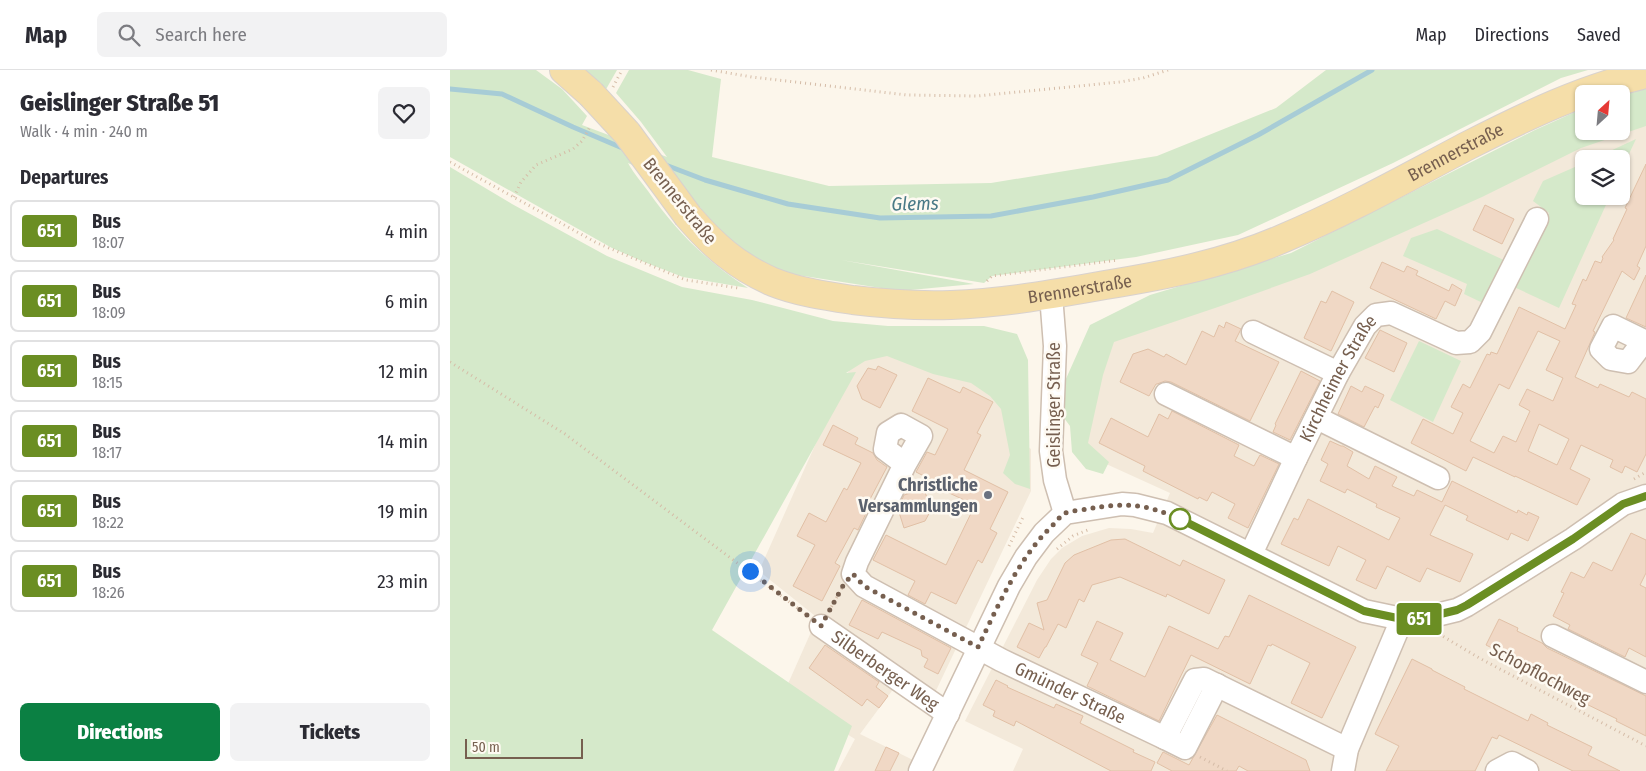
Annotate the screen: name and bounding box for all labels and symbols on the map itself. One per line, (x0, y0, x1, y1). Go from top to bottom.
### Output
north arrow (1575, 85, 1630, 140)
street label: Brennerstraße (1404, 118, 1507, 186)
street label: Brennerstraße (638, 153, 722, 249)
water label: Glems (891, 192, 939, 215)
street label: Brennerstraße (1026, 270, 1134, 309)
street label: Kirchheimer Straße (1295, 310, 1381, 446)
street label: Geislinger Straße (1043, 342, 1065, 468)
place label: Christliche Versammlungen (857, 474, 978, 517)
marker: Christliche Versammlungen (982, 489, 994, 501)
unlabelled marker (1169, 508, 1191, 530)
your location (738, 559, 763, 584)
line badge: 651 (1390, 603, 1448, 635)
street label: Silberberger Weg (827, 626, 944, 716)
street label: Schopflochweg (1486, 638, 1595, 710)
street label: Gmünder Straße (1011, 657, 1129, 729)
scale bar (465, 736, 582, 759)

